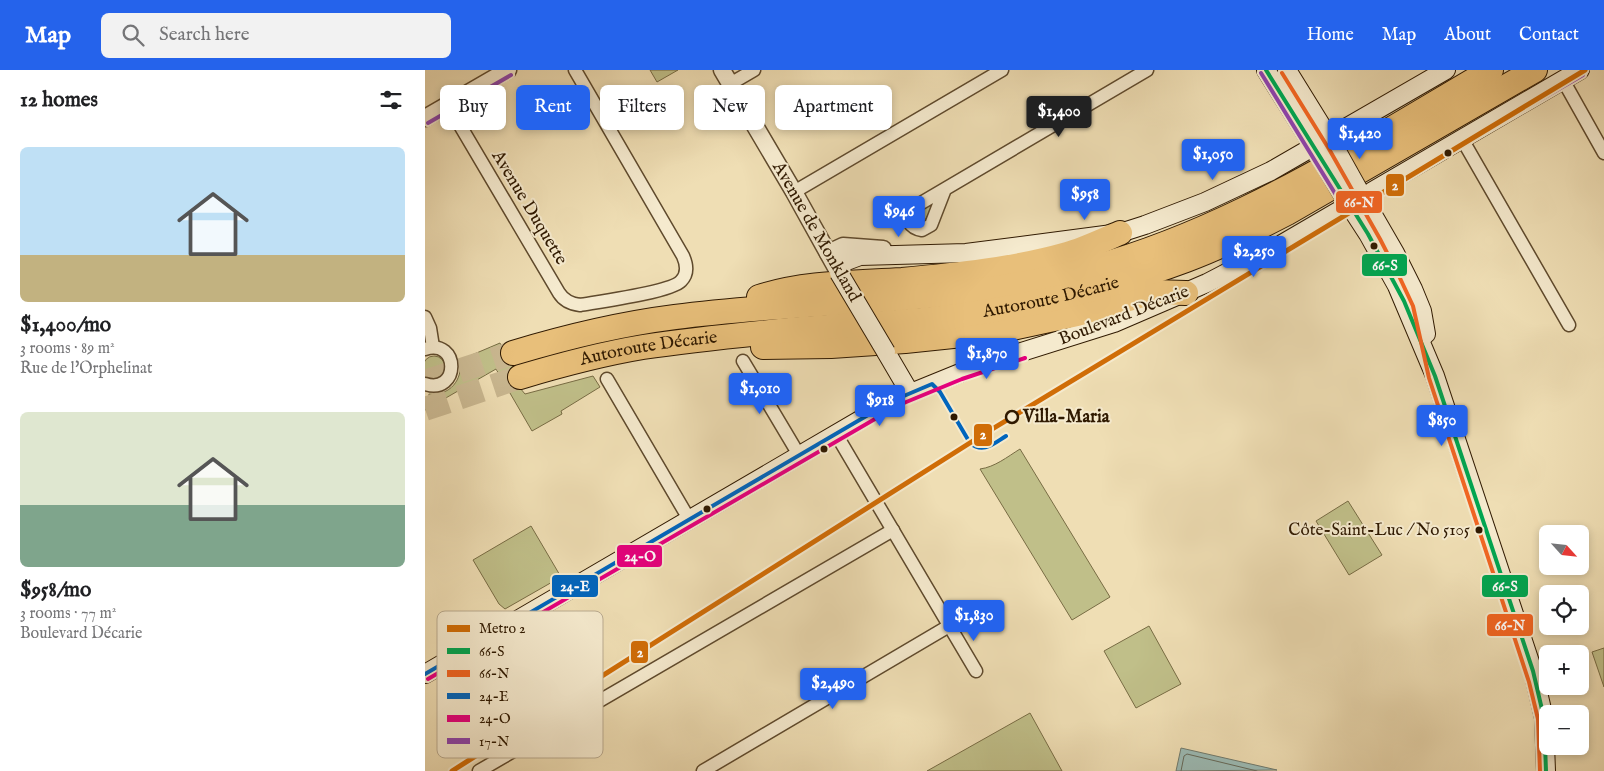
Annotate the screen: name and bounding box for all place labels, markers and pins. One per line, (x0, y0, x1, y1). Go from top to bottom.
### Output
pin: $1,400 (1018, 96, 1100, 138)
pin: $1,420 (1319, 118, 1401, 160)
pin: $1,050 (1172, 138, 1254, 181)
unlabelled marker (1443, 148, 1453, 158)
pin: $958 (1055, 178, 1115, 221)
pin: $946 (869, 196, 929, 238)
pin: $2,250 (1213, 236, 1295, 278)
unlabelled marker (1369, 241, 1379, 251)
pin: $1,870 (946, 338, 1028, 380)
pin: $1,010 (719, 372, 801, 415)
pin: $918 (850, 384, 910, 427)
pin: $850 (1412, 404, 1472, 447)
place label: Villa-Maria (1022, 406, 1111, 429)
marker: Villa-Maria (1005, 410, 1019, 424)
unlabelled marker (949, 412, 959, 422)
unlabelled marker (819, 444, 829, 454)
unlabelled marker (702, 504, 712, 514)
place label: Côte-Saint-Luc / No 5105 (1288, 520, 1470, 541)
marker: Côte-Saint-Luc / No 5105 (1474, 525, 1484, 535)
pin: $1,830 (933, 600, 1015, 642)
pin: $2,490 (792, 668, 874, 710)

